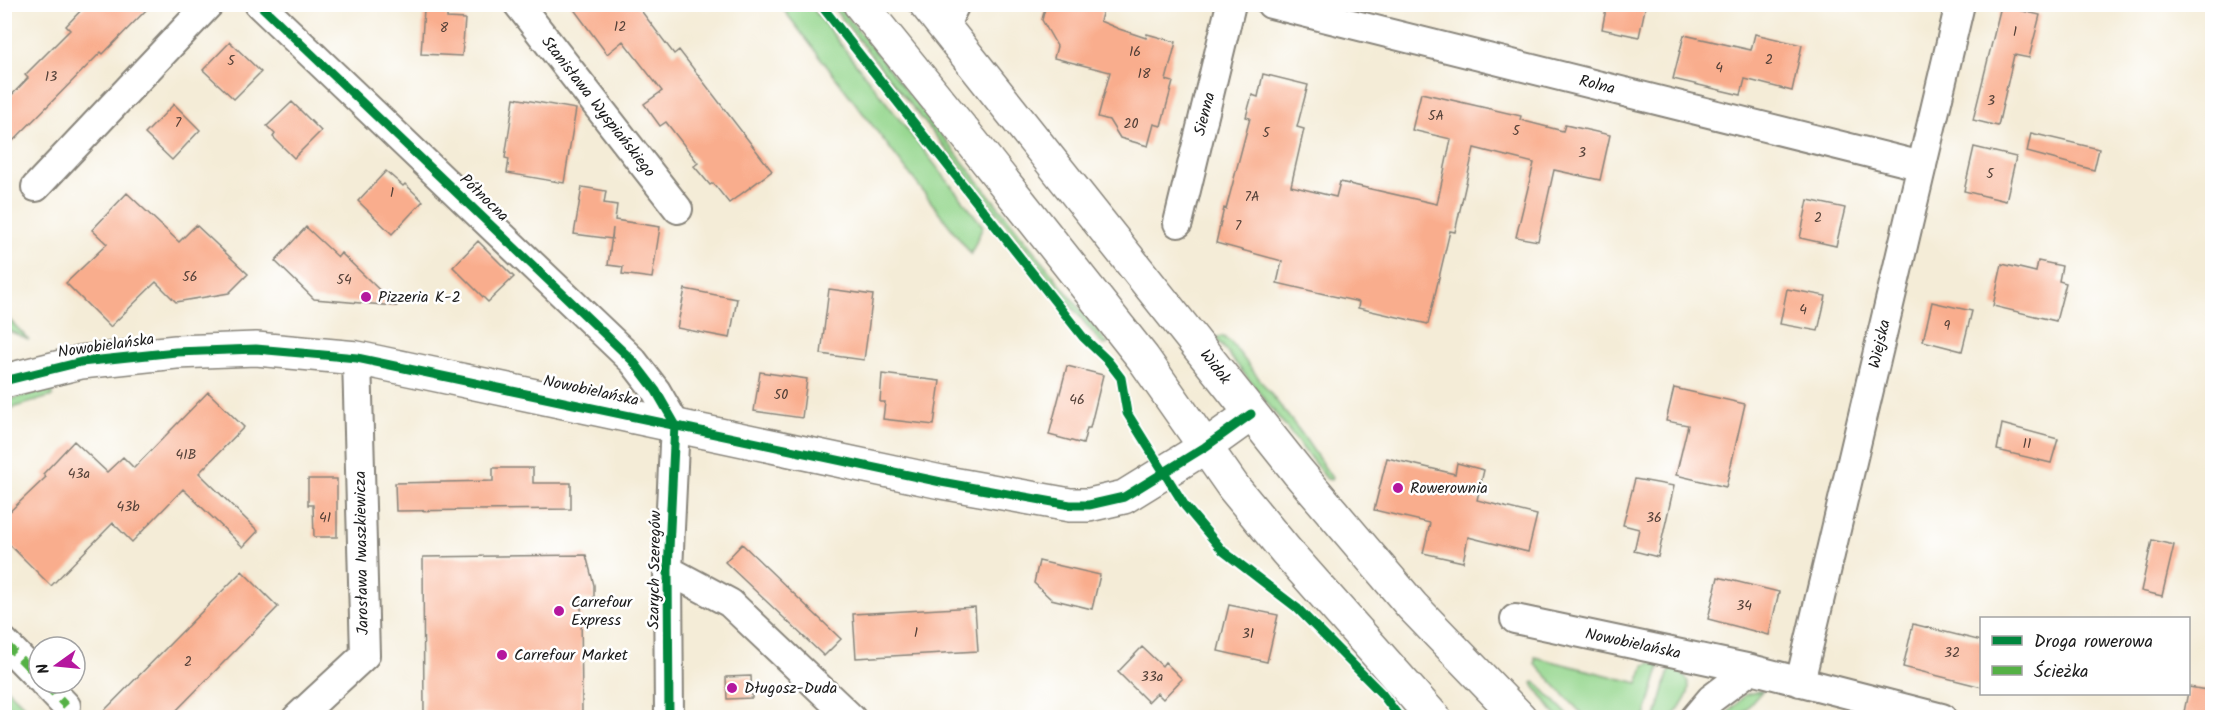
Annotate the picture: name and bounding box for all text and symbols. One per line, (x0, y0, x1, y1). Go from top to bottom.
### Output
house number: 12 (614, 16, 626, 38)
house number: 8 (440, 17, 449, 39)
house number: 1 (2013, 21, 2017, 43)
street label: Stanisława Wyspiańskiego (535, 31, 661, 183)
house number: 16 (1129, 41, 1141, 63)
house number: 2 (1765, 49, 1773, 71)
house number: 5 (227, 50, 236, 72)
house number: 4 (1715, 57, 1723, 79)
house number: 18 (1138, 63, 1151, 85)
house number: 13 (45, 66, 57, 88)
street label: Rolna (1576, 68, 1618, 102)
street label: Sienna (1188, 90, 1222, 138)
house number: 3 (1987, 90, 1995, 112)
house number: 5A (1428, 105, 1444, 127)
house number: 7 (175, 112, 182, 134)
house number: 20 (1123, 113, 1139, 135)
house number: 5 (1512, 120, 1521, 142)
house number: 5 (1262, 122, 1271, 144)
house number: 3 (1578, 142, 1586, 164)
house number: 5 (1986, 163, 1995, 185)
street label: Północna (454, 168, 514, 228)
house number: 1 (390, 182, 394, 204)
house number: 7A (1245, 186, 1259, 208)
house number: 2 (1814, 207, 1822, 229)
house number: 7 (1235, 215, 1242, 237)
house number: 56 (182, 266, 198, 288)
house number: 54 (336, 269, 352, 291)
place label: Pizzeria K-2 (378, 285, 461, 310)
marker: Pizzeria K-2 (359, 290, 373, 304)
house number: 4 (1799, 299, 1807, 321)
house number: 9 (1944, 315, 1951, 337)
street label: Wiejska (1862, 317, 1898, 371)
street label: Nowobielańska (56, 327, 156, 365)
street label: Widok (1193, 344, 1237, 390)
street label: Nowobielańska (541, 369, 641, 413)
house number: 50 (774, 384, 788, 406)
house number: 46 (1069, 389, 1085, 411)
house number: 11 (2023, 433, 2031, 455)
house number: 41B (175, 444, 197, 466)
house number: 43a (68, 463, 90, 485)
street label: Jarosława Iwaszkiewicza (348, 471, 376, 635)
place label: Rowerownia (1410, 476, 1488, 501)
marker: Rowerownia (1391, 481, 1405, 495)
house number: 43b (116, 496, 140, 518)
house number: 41 (319, 507, 331, 529)
house number: 36 (1646, 507, 1662, 529)
street label: Szarych Szeregów (641, 510, 669, 630)
place label: Carrefour Express (571, 590, 634, 633)
house number: 34 (1736, 595, 1752, 617)
marker: Carrefour Express (552, 604, 566, 618)
legend (1980, 617, 2190, 695)
house number: 1 (914, 622, 918, 644)
street label: Nowobielańska (1583, 622, 1683, 666)
house number: 31 (1242, 623, 1254, 645)
text: Droga rowerowa (2034, 628, 2153, 657)
north arrow (27, 635, 87, 695)
house number: 32 (1944, 642, 1960, 664)
place label: Carrefour Market (514, 643, 629, 668)
marker: Carrefour Market (495, 648, 509, 662)
house number: 2 (184, 651, 192, 673)
text: Ścieżka (2034, 658, 2089, 687)
text: N (31, 660, 57, 677)
house number: 33a (1141, 666, 1163, 688)
place label: Długosz-Duda (744, 676, 837, 701)
marker: Długosz-Duda (725, 681, 739, 695)

